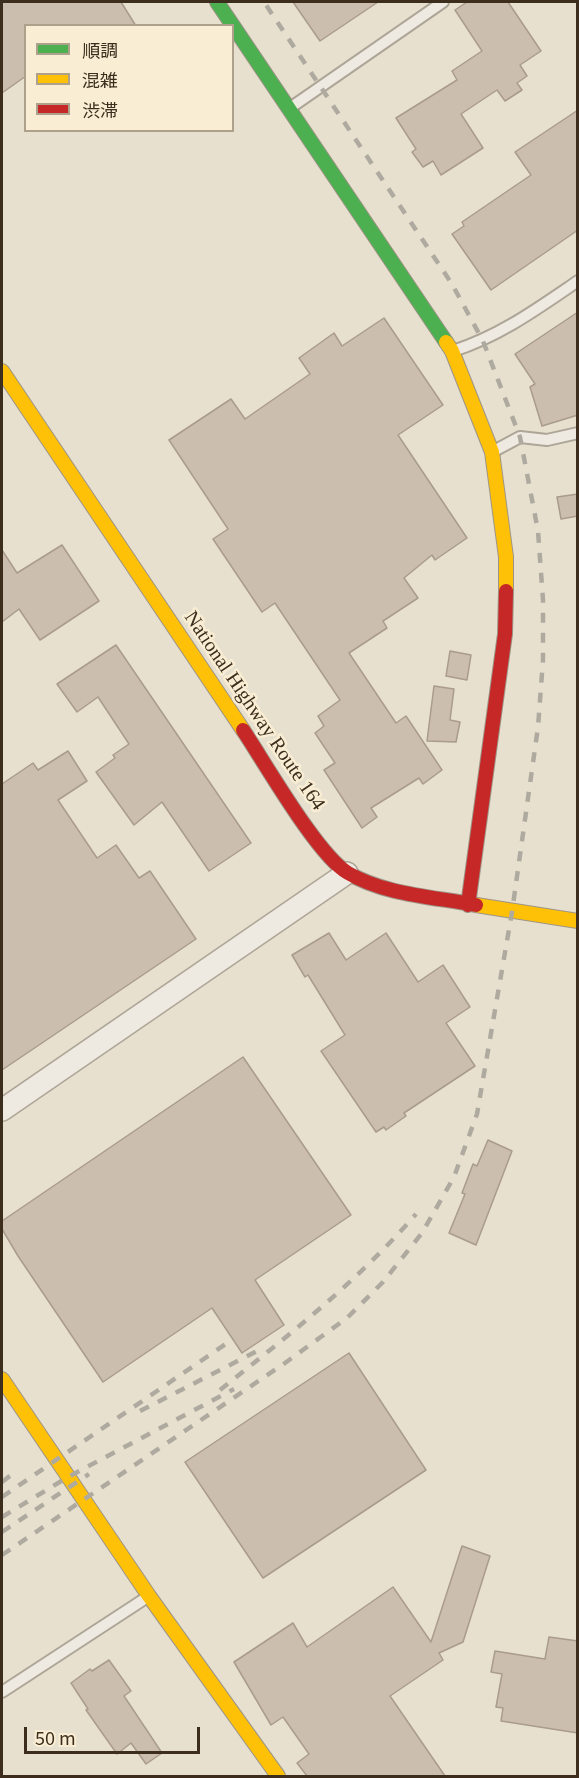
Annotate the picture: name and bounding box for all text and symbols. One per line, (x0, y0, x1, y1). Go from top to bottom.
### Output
legend (24, 24, 234, 132)
text: 順調 (82, 36, 118, 62)
text: 混雑 (82, 66, 118, 92)
text: 渋滞 (82, 96, 118, 122)
street label: National Highway Route 164 (171, 596, 337, 826)
scale bar (27, 1715, 202, 1753)
text: 50 m (35, 1724, 76, 1750)

